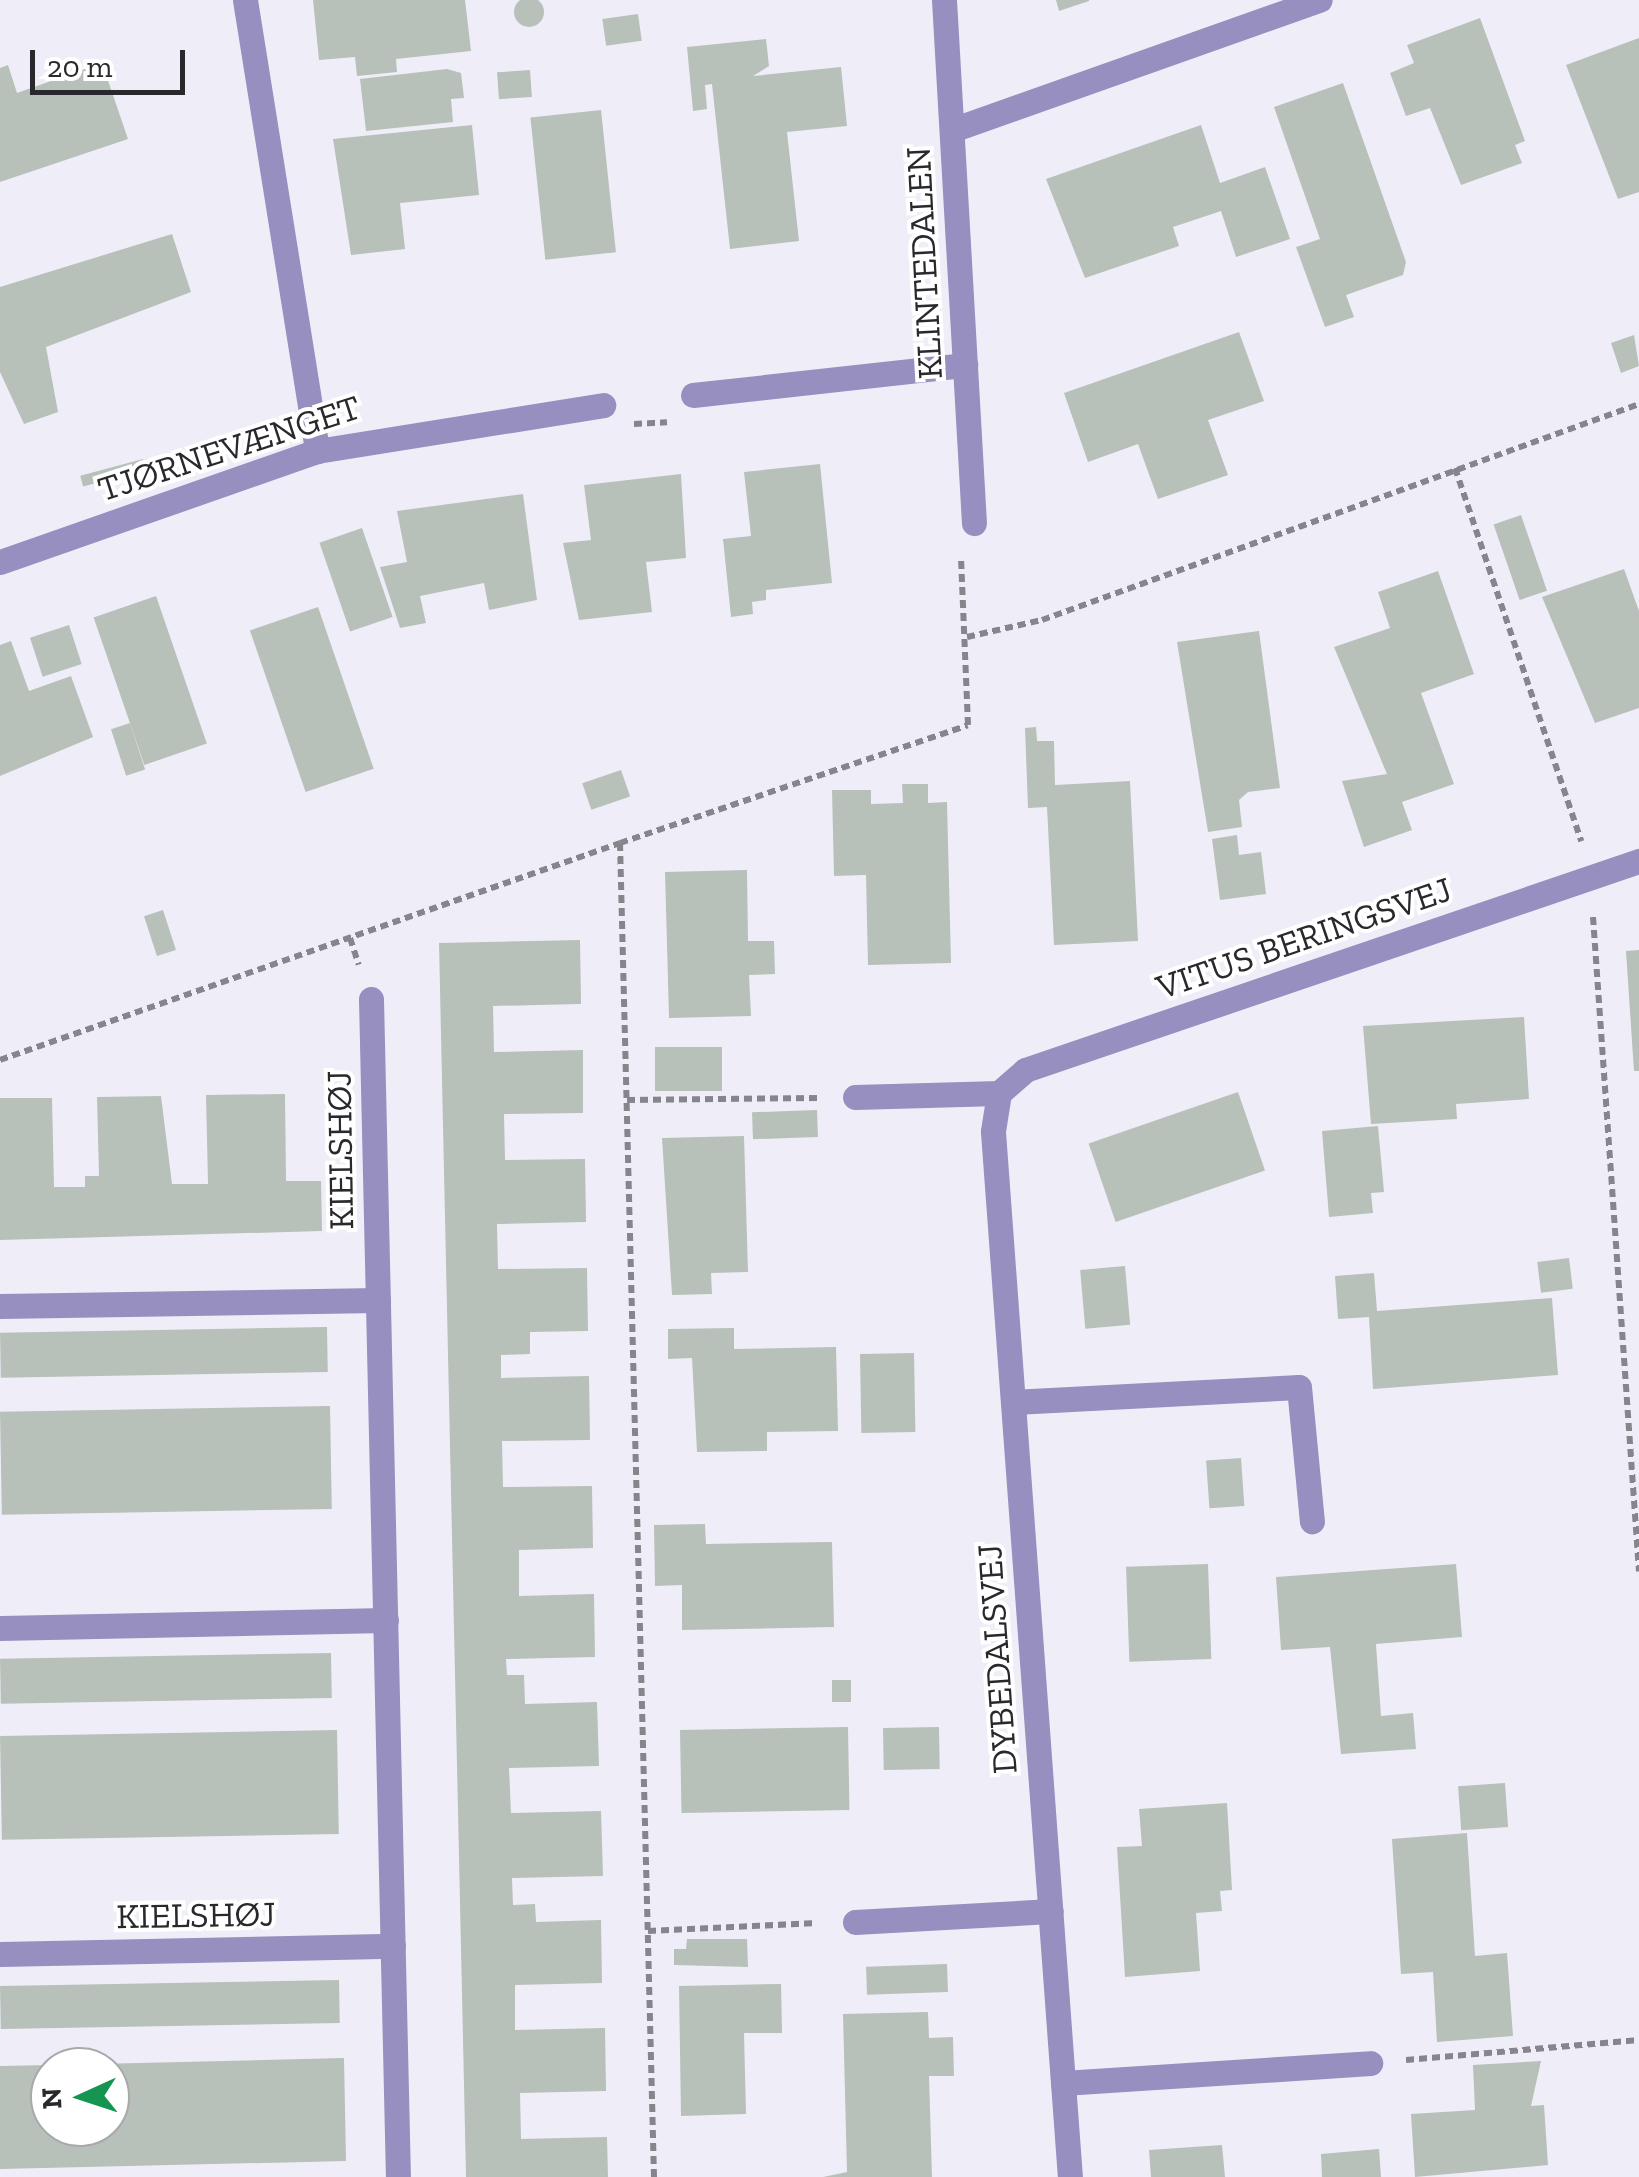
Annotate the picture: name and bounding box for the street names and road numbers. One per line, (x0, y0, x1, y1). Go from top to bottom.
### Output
street label: KLINTEDALEN (897, 146, 951, 380)
street label: TJØRNEVÆNGET (93, 386, 365, 510)
street label: VITUS BERINGSVEJ (1151, 868, 1457, 1008)
street label: KIELSHØJ (318, 1070, 362, 1230)
street label: DYBEDALSVEJ (968, 1543, 1026, 1775)
street label: KIELSHØJ (116, 1893, 276, 1937)

